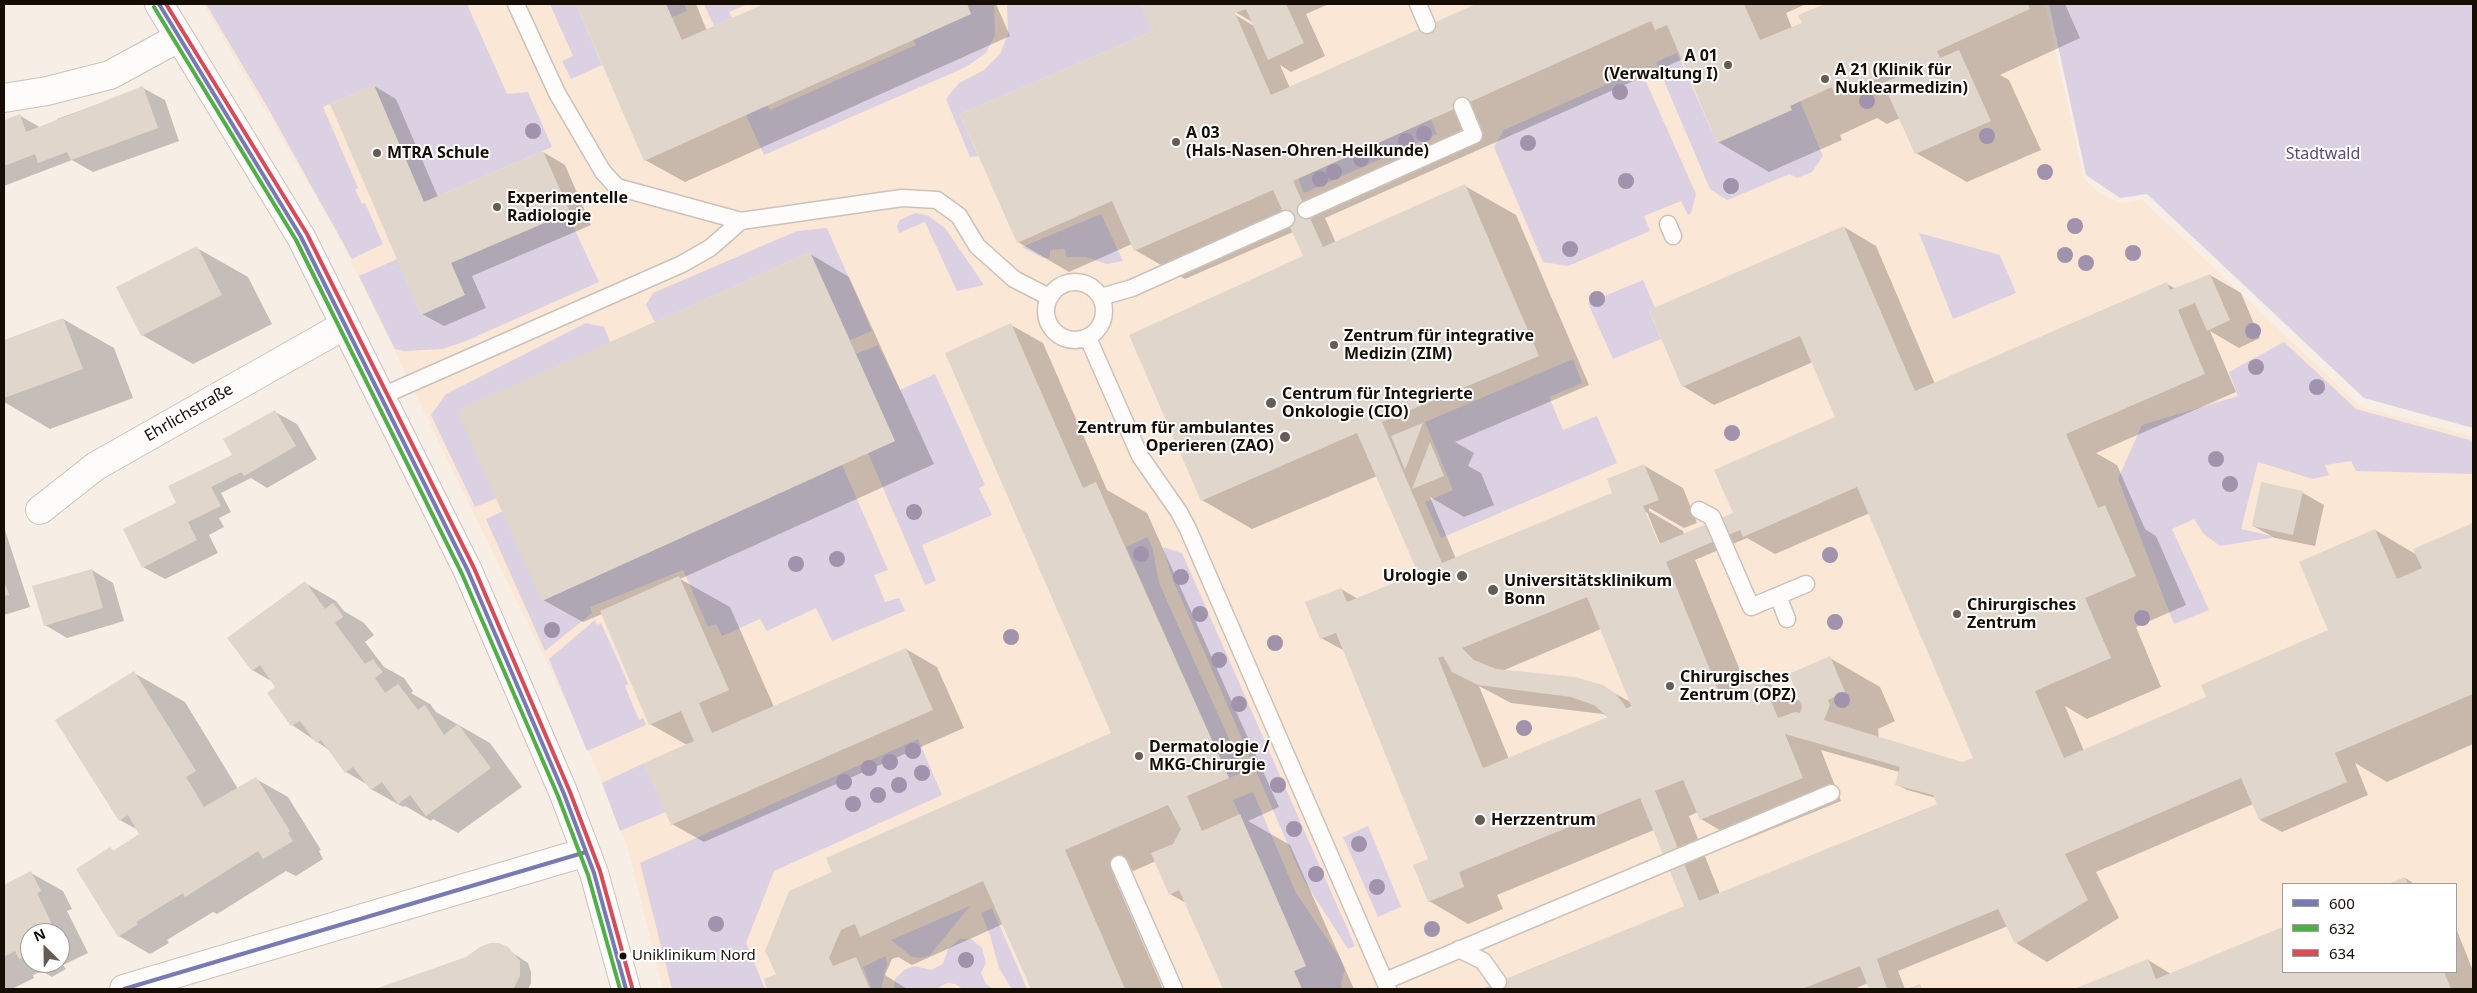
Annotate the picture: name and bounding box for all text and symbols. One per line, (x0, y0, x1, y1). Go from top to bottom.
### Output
place label: A 01 (Verwaltung I) (1604, 46, 1718, 84)
marker: A 01 (Verwaltung I) (1722, 59, 1734, 71)
place label: A 21 (Klinik für Nuklearmedizin) (1835, 60, 1968, 98)
marker: A 21 (Klinik für Nuklearmedizin) (1819, 73, 1831, 85)
place label: A 03 (Hals-Nasen-Ohren-Heilkunde) (1186, 123, 1429, 161)
marker: A 03 (Hals-Nasen-Ohren-Heilkunde) (1170, 136, 1182, 148)
place label: MTRA Schule (387, 143, 489, 163)
park label: Stadtwald (2286, 144, 2360, 164)
marker: MTRA Schule (371, 147, 383, 159)
place label: Experimentelle Radiologie (507, 188, 628, 226)
marker: Experimentelle Radiologie (491, 201, 503, 213)
place label: Zentrum für integrative Medizin (ZIM) (1344, 326, 1534, 364)
marker: Zentrum für integrative Medizin (ZIM) (1328, 339, 1340, 351)
street label: Ehrlichstraße (141, 380, 237, 446)
place label: Centrum für Integrierte Onkologie (CIO) (1282, 384, 1473, 422)
marker: Centrum für Integrierte Onkologie (CIO) (1264, 396, 1278, 410)
place label: Zentrum für ambulantes Operieren (ZAO) (1078, 418, 1274, 456)
marker: Zentrum für ambulantes Operieren (ZAO) (1278, 430, 1292, 444)
place label: Urologie (1383, 566, 1451, 586)
marker: Urologie (1455, 569, 1469, 583)
place label: Universitätsklinikum Bonn (1504, 571, 1672, 609)
marker: Universitätsklinikum Bonn (1486, 583, 1500, 597)
place label: Chirurgisches Zentrum (1967, 595, 2076, 633)
marker: Chirurgisches Zentrum (1951, 608, 1963, 620)
place label: Chirurgisches Zentrum (OPZ) (1680, 667, 1796, 705)
marker: Chirurgisches Zentrum (OPZ) (1664, 680, 1676, 692)
place label: Dermatologie / MKG-Chirurgie (1149, 737, 1270, 775)
marker: Dermatologie / MKG-Chirurgie (1133, 750, 1145, 762)
place label: Herzzentrum (1491, 810, 1596, 830)
marker: Herzzentrum (1473, 813, 1487, 827)
legend (2282, 883, 2457, 973)
text: 600 (2329, 893, 2355, 913)
text: 632 (2329, 918, 2355, 938)
north arrow (20, 923, 70, 973)
text: N (30, 924, 48, 946)
text: 634 (2329, 943, 2355, 963)
place label: Uniklinikum Nord (632, 947, 756, 965)
marker: Uniklinikum Nord (618, 951, 628, 961)

